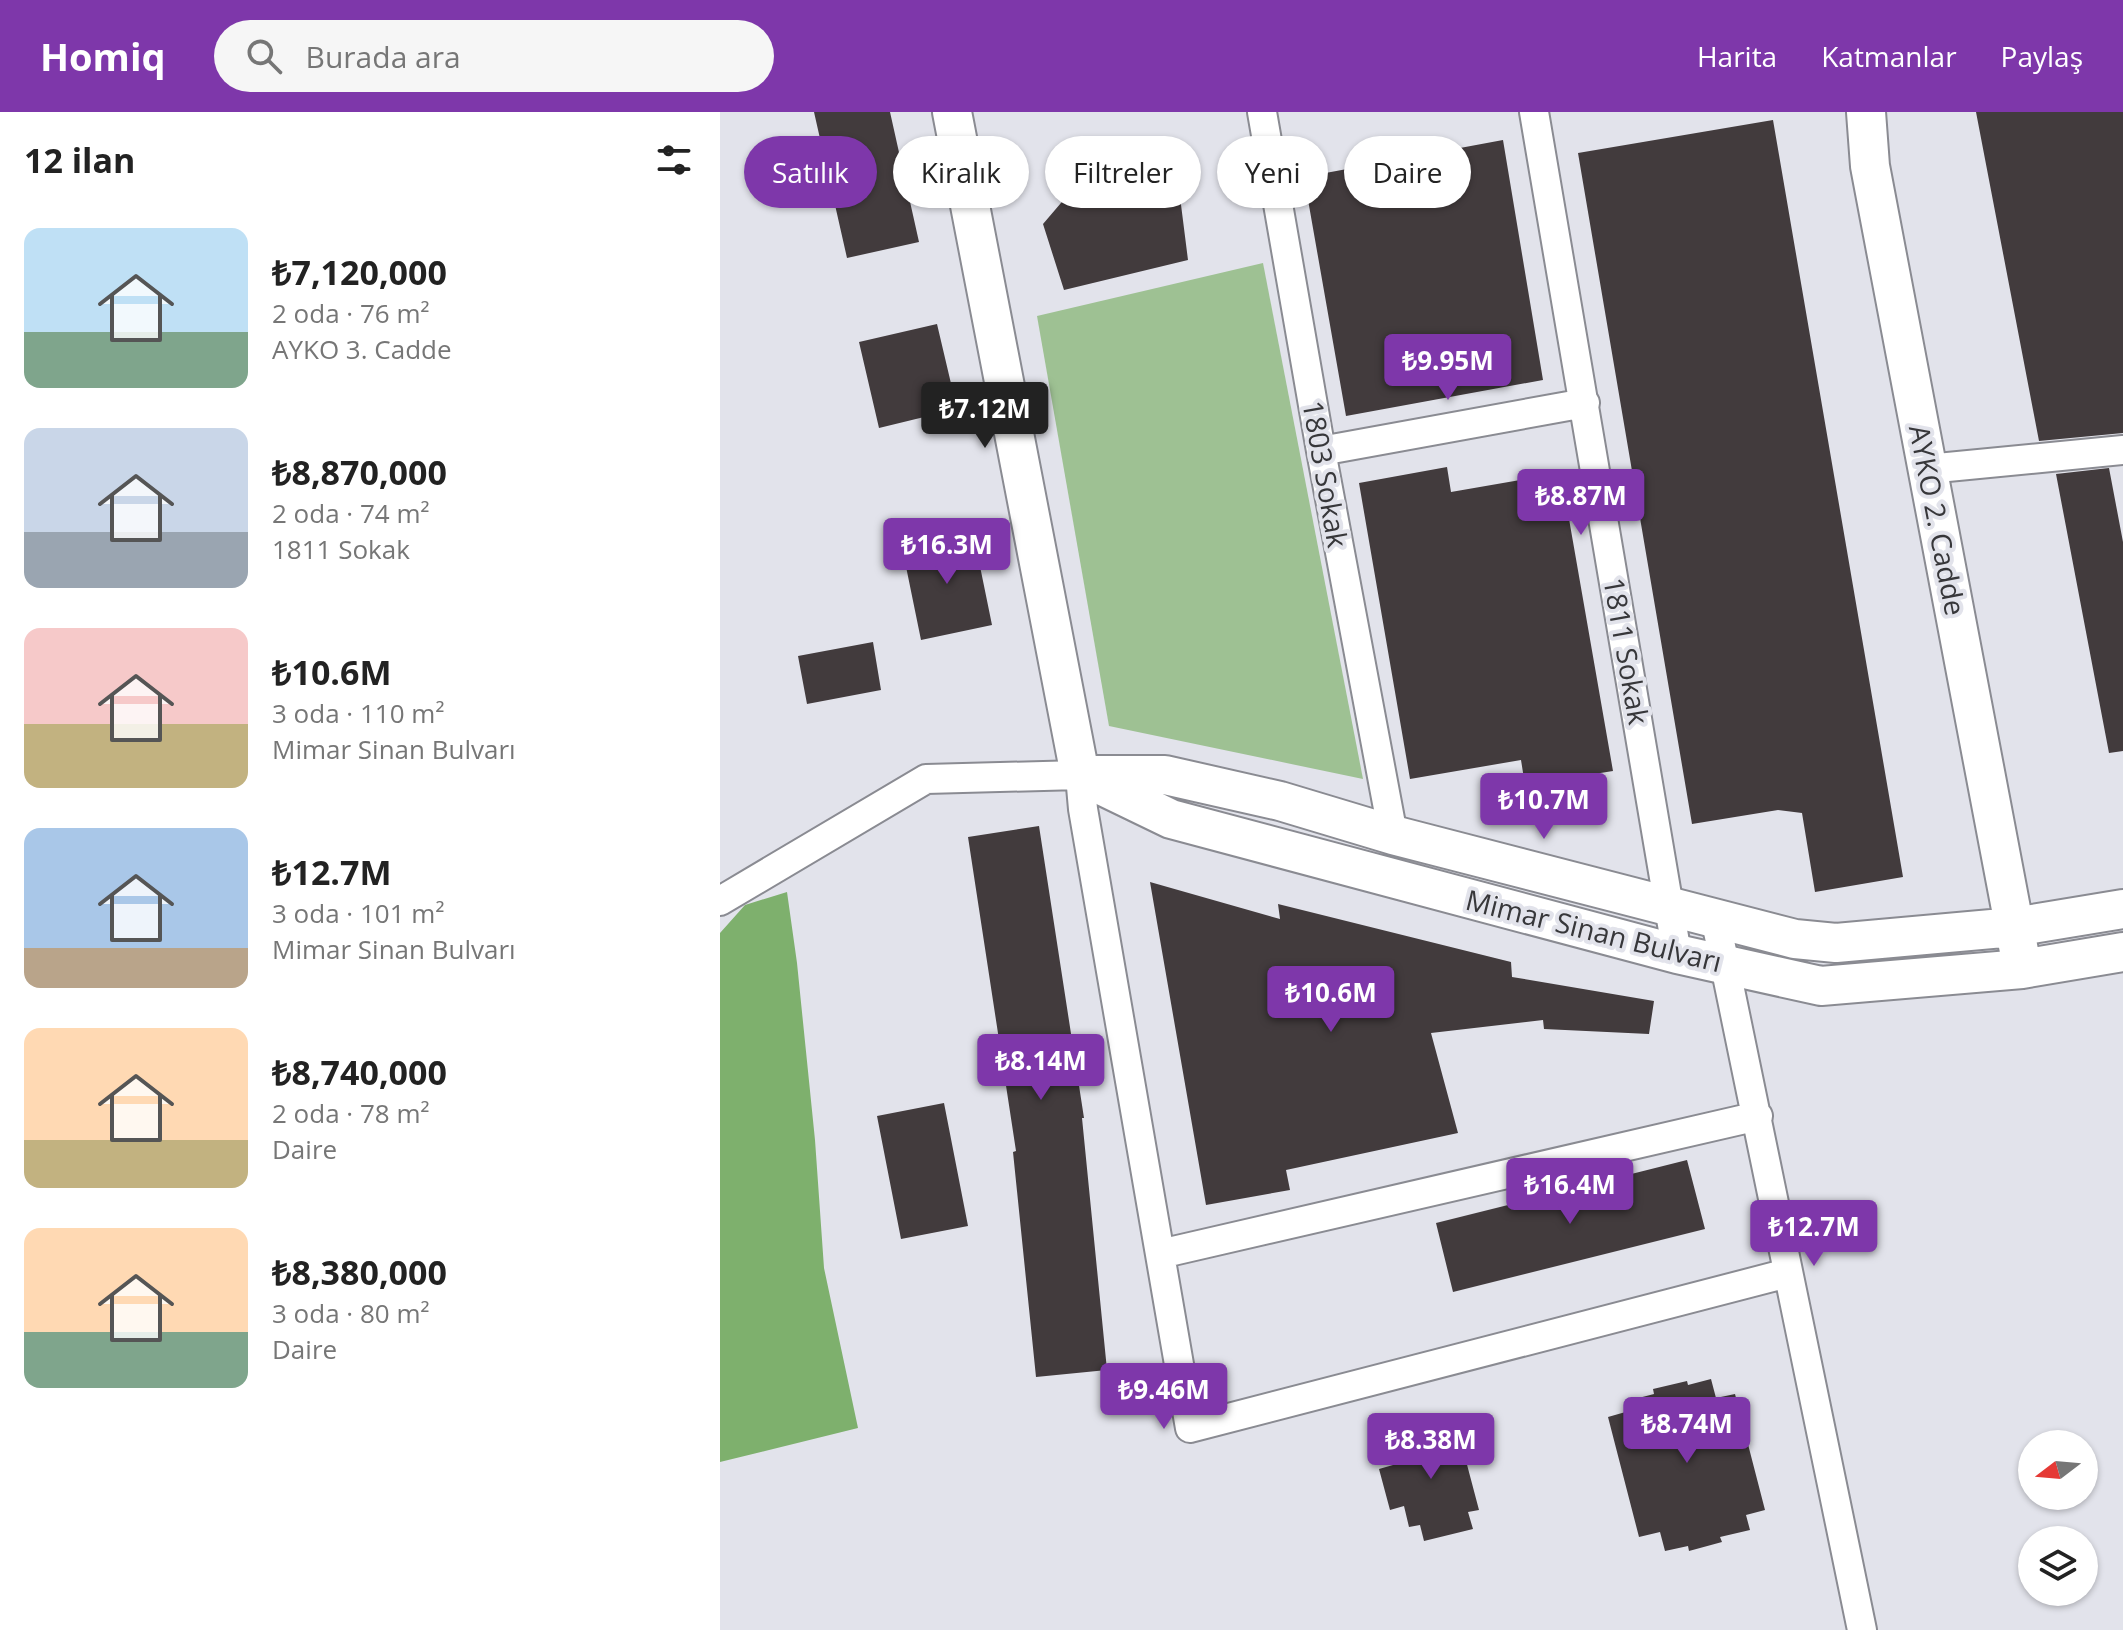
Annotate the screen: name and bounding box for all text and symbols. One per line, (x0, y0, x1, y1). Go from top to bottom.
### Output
search box (214, 20, 774, 92)
text: Homiq (40, 30, 166, 82)
icon: search (242, 34, 286, 78)
text: Burada ara (306, 36, 461, 77)
text: Harita (1697, 37, 1777, 75)
text: Katmanlar (1821, 37, 1957, 75)
text: Paylaş (2001, 37, 2083, 75)
chip: Satılık (744, 136, 877, 208)
chip: Kiralık (893, 136, 1029, 208)
chip: Filtreler (1045, 136, 1201, 208)
chip: Yeni (1217, 136, 1328, 208)
chip: Daire (1344, 136, 1471, 208)
text: 12 ilan (24, 137, 135, 183)
icon: filters (652, 138, 696, 182)
text: ₺7,120,000 (272, 249, 447, 295)
icon: home (88, 260, 184, 356)
text: 2 oda · 76 m² (272, 295, 430, 331)
text: AYKO 3. Cadde (272, 331, 452, 367)
pin: ₺9.95M (1383, 334, 1513, 402)
text: ₺9.95M (1402, 342, 1494, 378)
pin: ₺7.12M (920, 382, 1050, 450)
text: ₺7.12M (939, 390, 1031, 426)
street label: 1803 Sokak (1294, 398, 1358, 551)
street label: AYKO 2. Cadde (1901, 421, 1975, 619)
text: ₺8,870,000 (272, 449, 447, 495)
icon: home (88, 460, 184, 556)
pin: ₺8.87M (1516, 469, 1646, 537)
text: ₺8.87M (1535, 477, 1627, 513)
text: 2 oda · 74 m² (272, 495, 430, 531)
pin: ₺16.3M (882, 518, 1012, 586)
text: ₺16.3M (901, 526, 993, 562)
text: 1811 Sokak (272, 531, 410, 567)
street label: 1811 Sokak (1595, 575, 1659, 728)
text: ₺10.6M (272, 649, 392, 695)
icon: home (88, 660, 184, 756)
text: 3 oda · 110 m² (272, 695, 444, 731)
text: Mimar Sinan Bulvarı (272, 731, 516, 767)
pin: ₺10.7M (1479, 773, 1609, 841)
text: ₺10.7M (1498, 781, 1590, 817)
text: ₺12.7M (272, 849, 392, 895)
icon: home (88, 860, 184, 956)
street label: Mimar Sinan Bulvarı (1462, 880, 1726, 980)
text: 3 oda · 101 m² (272, 895, 444, 931)
text: Mimar Sinan Bulvarı (272, 931, 516, 967)
pin: ₺10.6M (1266, 966, 1396, 1034)
text: ₺10.6M (1285, 974, 1377, 1010)
pin: ₺8.14M (976, 1034, 1106, 1102)
text: ₺8.14M (995, 1042, 1087, 1078)
text: ₺8,740,000 (272, 1049, 447, 1095)
icon: home (88, 1060, 184, 1156)
text: 2 oda · 78 m² (272, 1095, 430, 1131)
text: Daire (272, 1131, 337, 1167)
pin: ₺16.4M (1505, 1158, 1635, 1226)
text: ₺16.4M (1524, 1166, 1616, 1202)
pin: ₺12.7M (1749, 1200, 1879, 1268)
text: ₺12.7M (1768, 1208, 1860, 1244)
text: ₺8,380,000 (272, 1249, 447, 1295)
icon: home (88, 1260, 184, 1356)
text: 3 oda · 80 m² (272, 1295, 430, 1331)
text: Daire (272, 1331, 337, 1367)
pin: ₺9.46M (1099, 1363, 1229, 1431)
text: ₺9.46M (1118, 1371, 1210, 1407)
pin: ₺8.74M (1622, 1397, 1752, 1465)
text: ₺8.74M (1641, 1405, 1733, 1441)
pin: ₺8.38M (1366, 1413, 1496, 1481)
text: ₺8.38M (1385, 1421, 1477, 1457)
north arrow (2018, 1430, 2098, 1510)
map controls (2018, 1430, 2098, 1606)
button: layers (2018, 1526, 2098, 1606)

